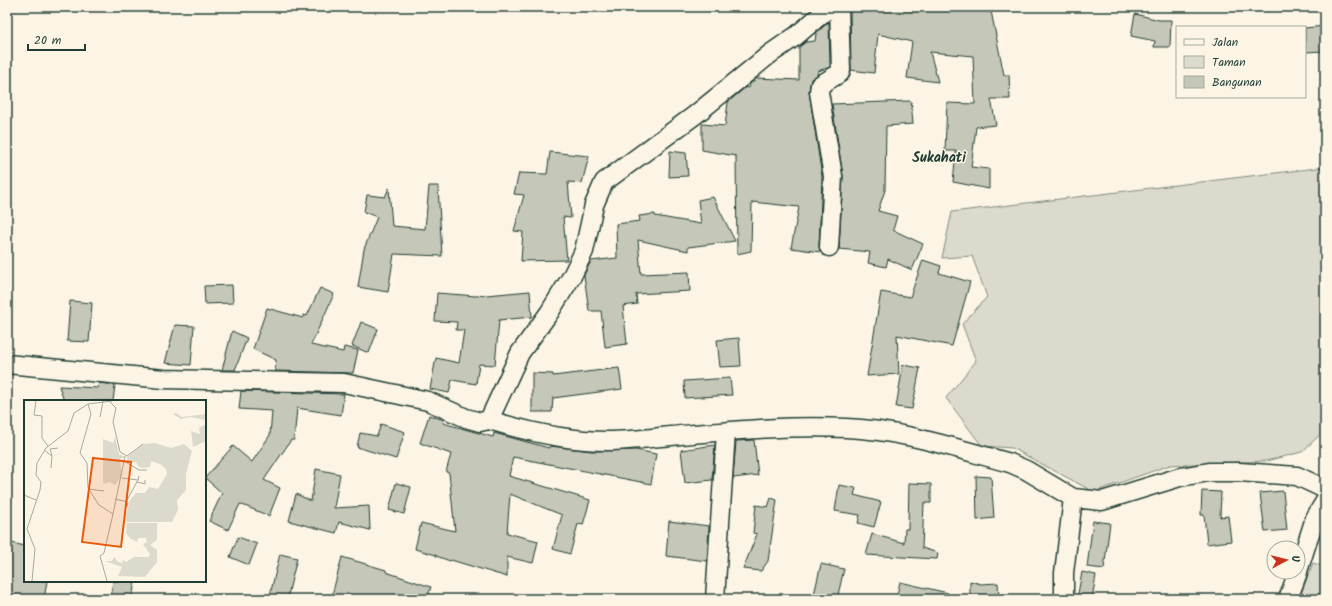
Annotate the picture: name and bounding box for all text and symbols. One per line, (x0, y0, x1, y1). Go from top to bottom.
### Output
scale bar (28, 26, 85, 52)
legend (1176, 26, 1306, 98)
text: 20 m (34, 31, 62, 50)
text: Jalan (1212, 33, 1238, 52)
text: Taman (1212, 53, 1246, 72)
text: Bangunan (1212, 73, 1262, 92)
district label: Sukahati (912, 147, 966, 169)
inset map (24, 400, 206, 582)
north arrow (1266, 540, 1306, 580)
text: U (1286, 555, 1304, 564)

